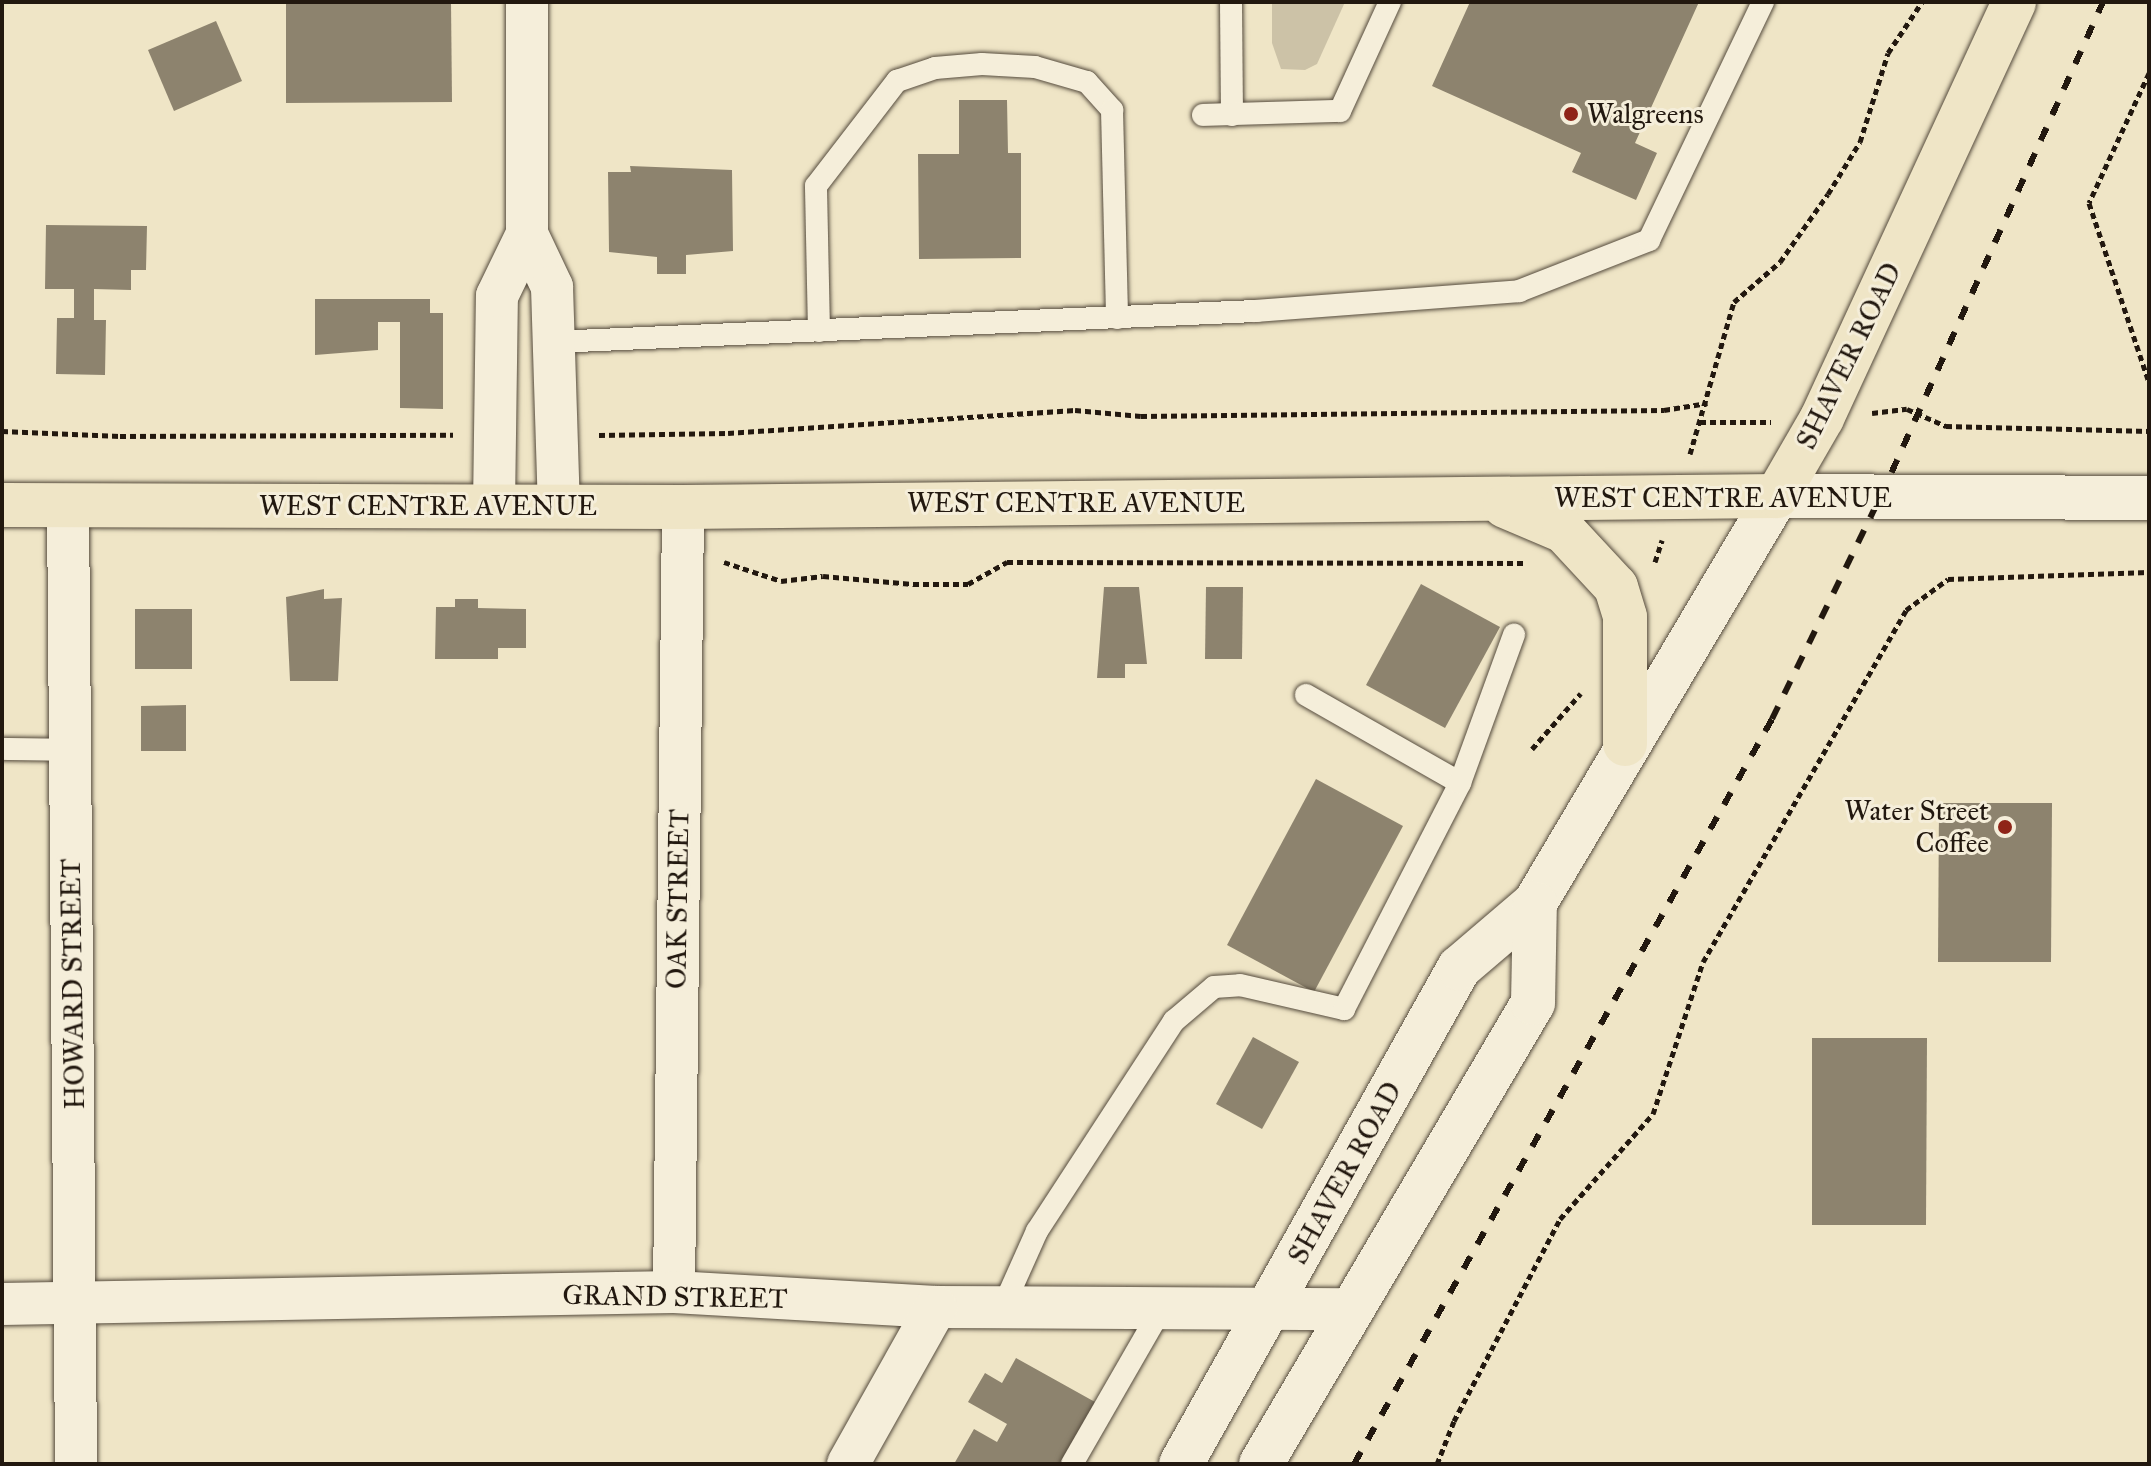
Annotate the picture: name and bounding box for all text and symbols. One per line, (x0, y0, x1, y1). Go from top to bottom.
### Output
place label: Walgreens (1587, 97, 1704, 131)
marker: Walgreens (1562, 105, 1580, 123)
street label: SHAVER ROAD (1789, 257, 1909, 455)
street label: WEST CENTRE AVENUE (1554, 481, 1892, 515)
street label: WEST CENTRE AVENUE (907, 486, 1245, 520)
street label: WEST CENTRE AVENUE (259, 489, 597, 523)
place label: Water Street Coffee (1844, 794, 1989, 860)
street label: OAK STREET (660, 809, 696, 989)
marker: Water Street Coffee (1996, 818, 2014, 836)
street label: HOWARD STREET (54, 858, 92, 1110)
street label: SHAVER ROAD (1281, 1076, 1409, 1270)
street label: GRAND STREET (562, 1278, 788, 1316)

